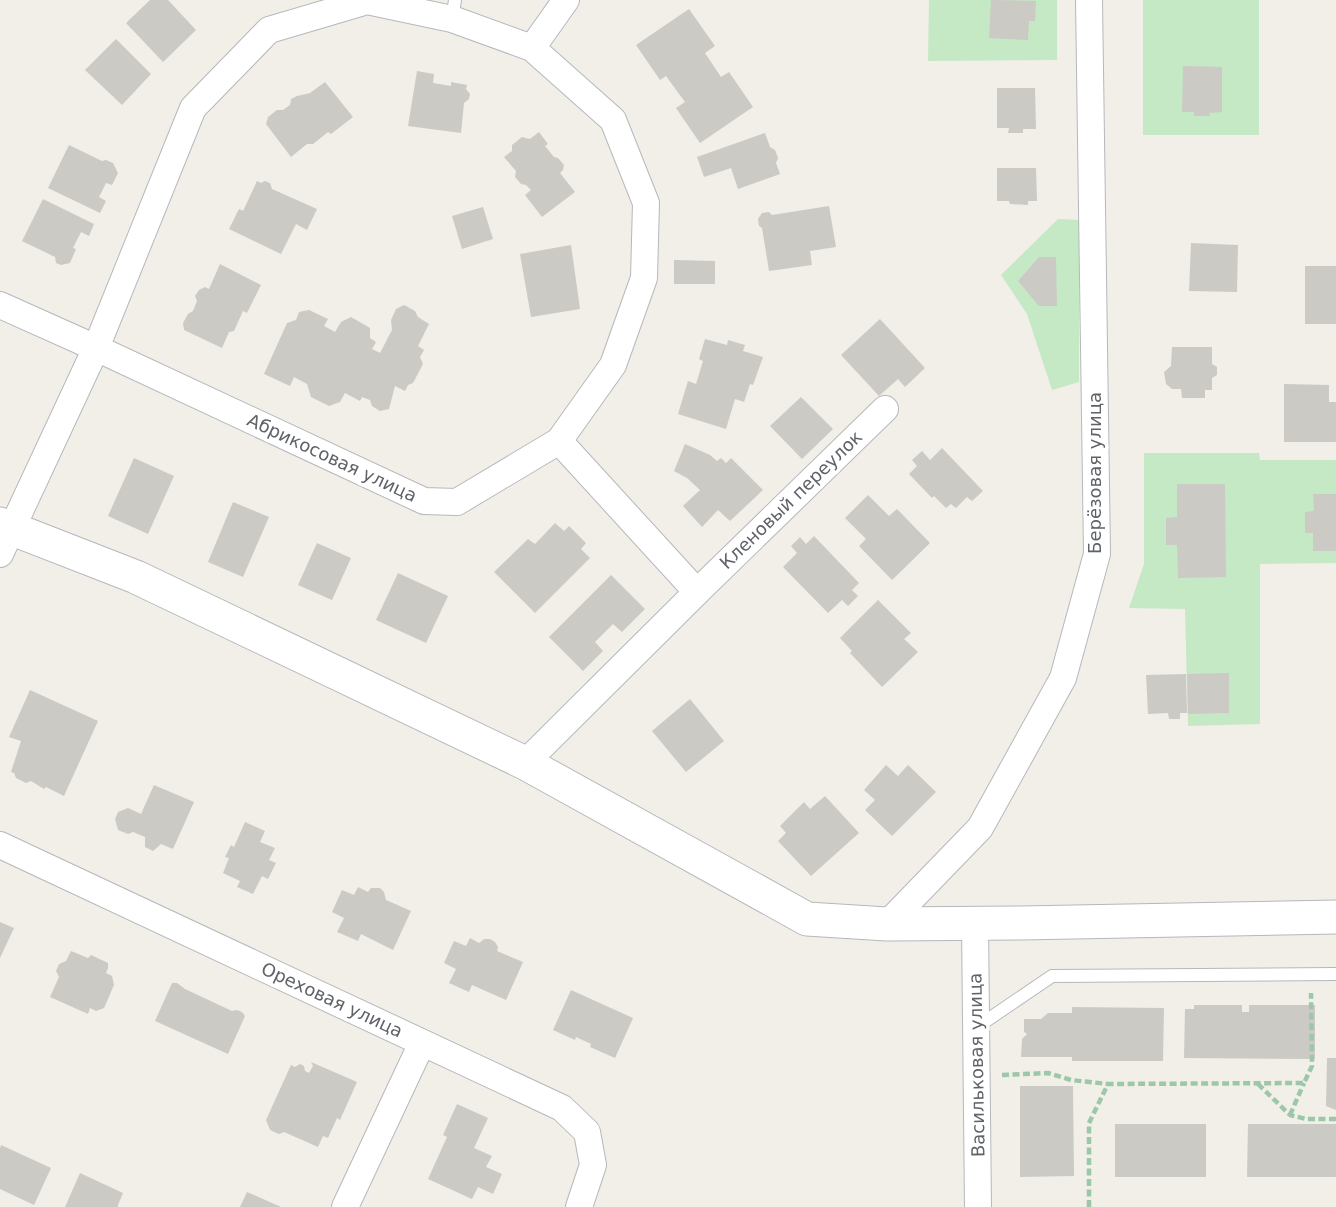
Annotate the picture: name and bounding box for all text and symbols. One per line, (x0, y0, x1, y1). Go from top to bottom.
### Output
street label: Берёзовая улица (1084, 392, 1105, 554)
street label: Абрикосовая улица (244, 409, 420, 506)
street label: Кленовый переулок (715, 426, 866, 573)
street label: Ореховая улица (258, 958, 406, 1042)
street label: Васильковая улица (964, 973, 989, 1157)

